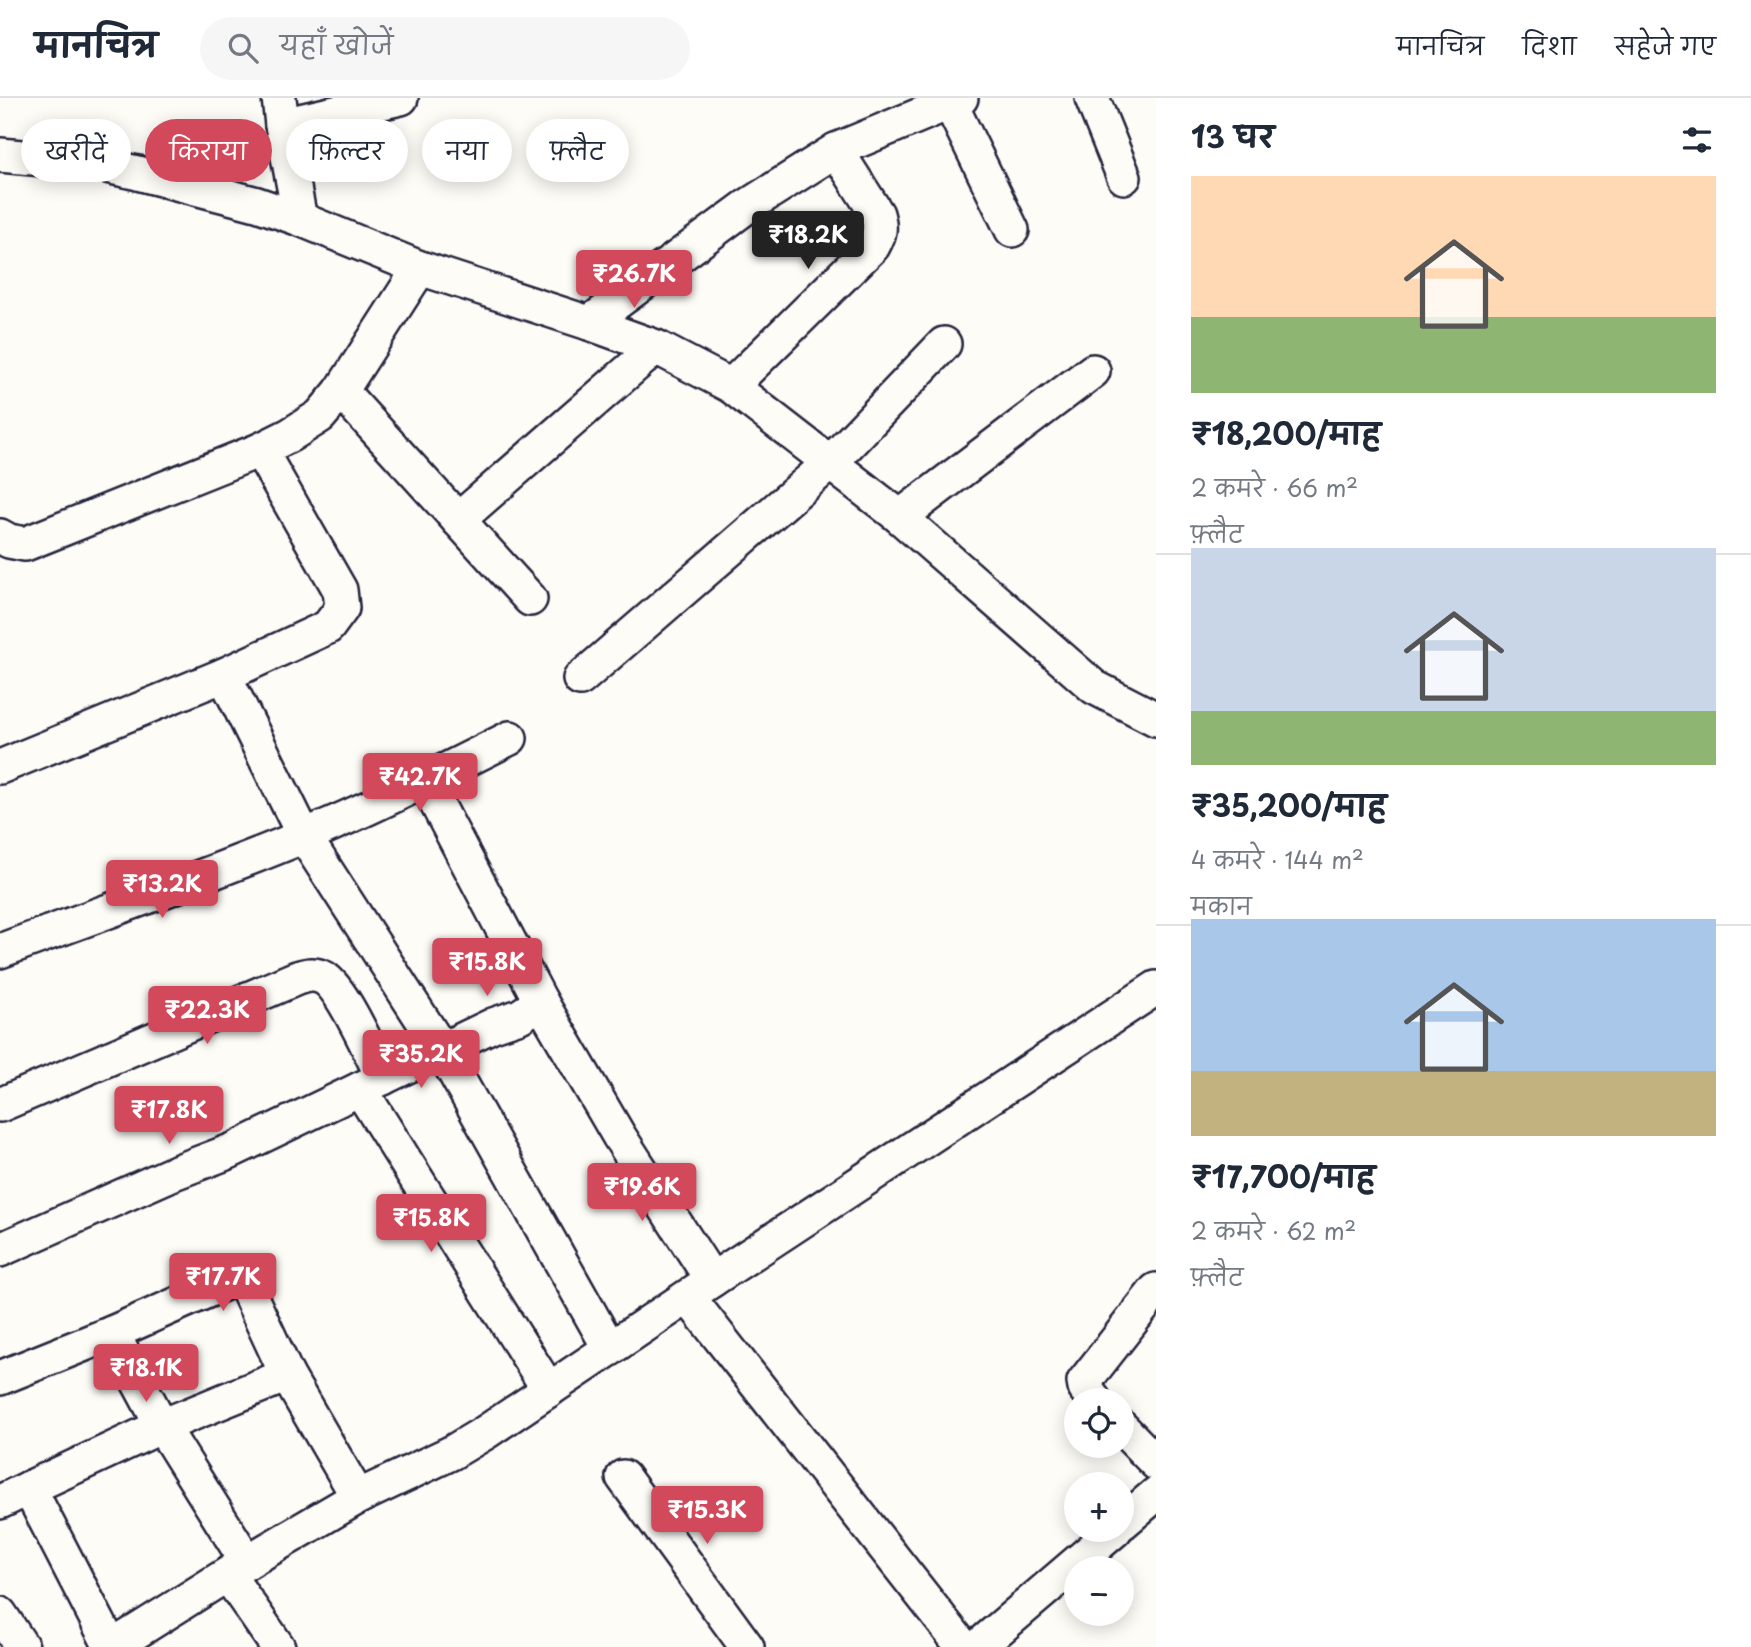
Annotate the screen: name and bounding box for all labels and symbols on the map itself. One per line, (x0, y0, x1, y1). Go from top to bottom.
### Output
pin: ₹18.2K (751, 212, 865, 271)
pin: ₹26.7K (577, 250, 691, 310)
pin: ₹42.7K (363, 754, 477, 813)
pin: ₹13.2K (105, 860, 219, 920)
pin: ₹15.8K (430, 939, 544, 998)
pin: ₹22.3K (150, 986, 264, 1046)
pin: ₹35.2K (364, 1030, 478, 1090)
pin: ₹17.8K (112, 1086, 226, 1146)
pin: ₹19.6K (585, 1164, 699, 1223)
pin: ₹15.8K (374, 1194, 488, 1254)
pin: ₹17.7K (166, 1254, 280, 1313)
pin: ₹18.1K (89, 1344, 203, 1404)
pin: ₹15.3K (650, 1486, 764, 1546)

